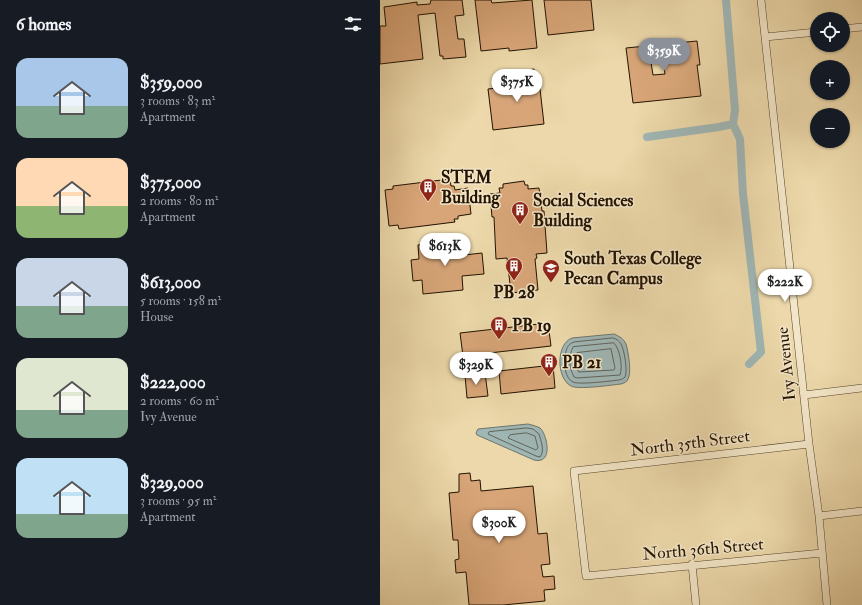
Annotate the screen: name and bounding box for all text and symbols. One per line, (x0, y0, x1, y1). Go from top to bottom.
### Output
map controls (810, 12, 850, 148)
button: locate (810, 12, 850, 52)
icon: filters (342, 13, 364, 35)
text: 6 homes (16, 14, 71, 35)
pin: $359K (636, 38, 692, 72)
text: $359K (647, 43, 681, 59)
button: + (810, 60, 850, 100)
pin: $375K (489, 69, 545, 103)
text: $359,000 (140, 72, 203, 93)
icon: home (48, 74, 96, 122)
text: $375K (500, 74, 534, 90)
text: 3 rooms · 83 m² (140, 93, 215, 109)
button: − (810, 108, 850, 148)
text: Apartment (140, 109, 196, 125)
place label: STEM Building (441, 167, 500, 209)
text: $375,000 (140, 172, 201, 193)
icon: home (48, 174, 96, 222)
building icon: STEM Building (418, 177, 438, 202)
place label: Social Sciences Building (533, 190, 633, 232)
text: 2 rooms · 80 m² (140, 193, 218, 209)
building icon: Social Sciences Building (510, 200, 530, 225)
text: Apartment (140, 209, 196, 225)
pin: $613K (417, 233, 473, 267)
text: $613K (429, 238, 461, 254)
place label: South Texas College Pecan Campus (564, 248, 703, 290)
building icon: PB 28 (504, 256, 524, 281)
school or university icon: South Texas College Pecan Campus (541, 258, 561, 283)
pin: $222K (757, 269, 813, 303)
text: $613,000 (140, 272, 201, 293)
icon: home (48, 274, 96, 322)
text: $222K (767, 274, 803, 290)
place label: PB 28 (493, 282, 535, 303)
text: 5 rooms · 158 m² (140, 293, 221, 309)
text: House (140, 309, 173, 325)
building icon: PB 19 (489, 315, 509, 340)
place label: PB 19 (512, 315, 552, 336)
street label: Ivy Avenue (772, 326, 801, 402)
pin: $329K (448, 352, 504, 386)
building icon: PB 21 (539, 352, 559, 377)
place label: PB 21 (562, 352, 601, 373)
text: $329K (459, 357, 493, 373)
text: $222,000 (140, 372, 206, 393)
icon: home (48, 374, 96, 422)
text: 2 rooms · 60 m² (140, 393, 219, 409)
text: Ivy Avenue (140, 409, 197, 425)
street label: North 35th Street (629, 425, 751, 461)
text: $329,000 (140, 472, 204, 493)
icon: home (48, 474, 96, 522)
text: 3 rooms · 95 m² (140, 493, 216, 509)
text: Apartment (140, 509, 196, 525)
pin: $300K (471, 510, 527, 544)
text: $300K (482, 515, 516, 531)
street label: North 36th Street (642, 533, 765, 565)

